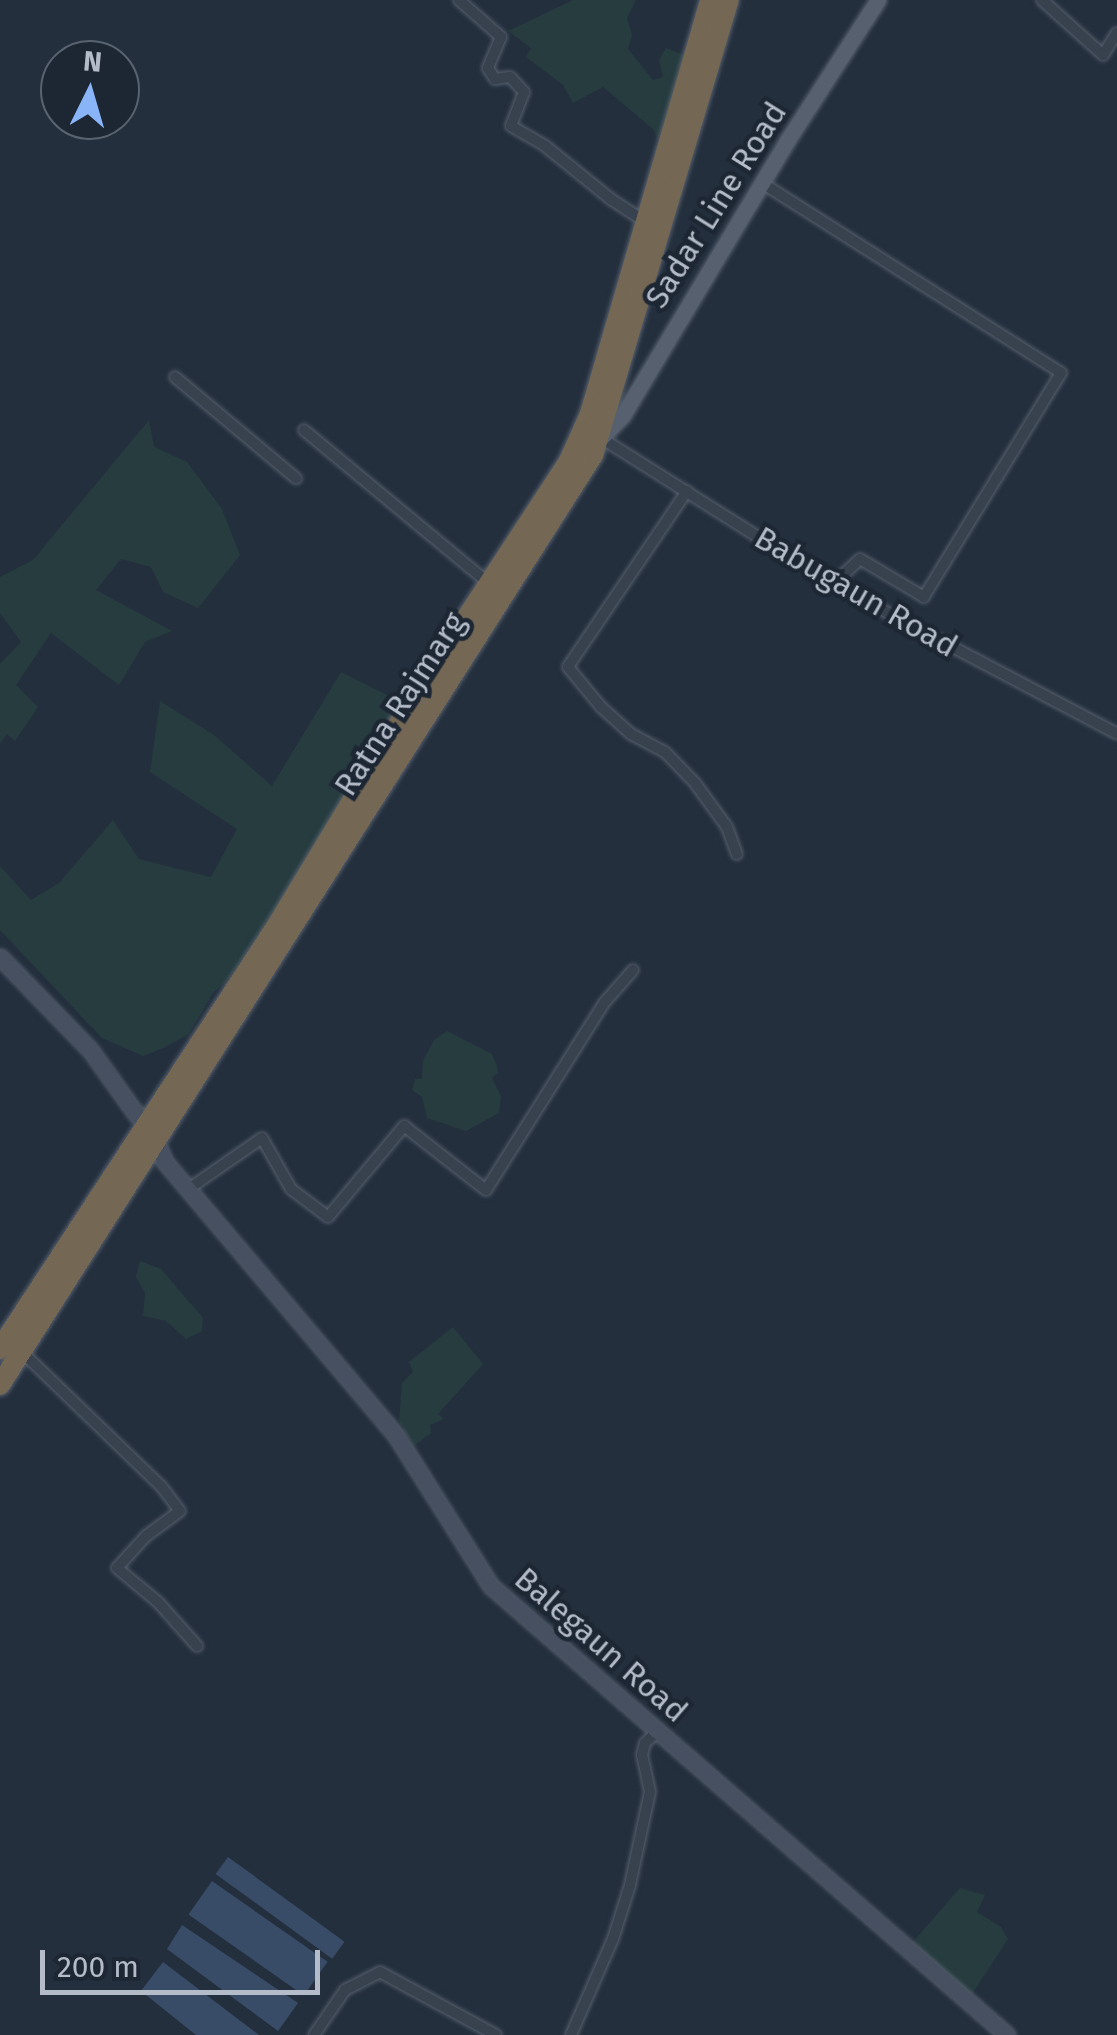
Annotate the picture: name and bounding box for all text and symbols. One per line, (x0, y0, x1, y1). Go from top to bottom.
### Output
north arrow (40, 40, 140, 140)
text: N (82, 44, 103, 79)
street label: Sadar Line Road (637, 95, 795, 315)
street label: Babugaun Road (748, 518, 964, 666)
street label: Ratna Rajmarg (326, 605, 474, 803)
street label: Balegaun Road (507, 1560, 695, 1730)
scale bar (45, 1930, 325, 1992)
text: 200 m (57, 1949, 139, 1985)

